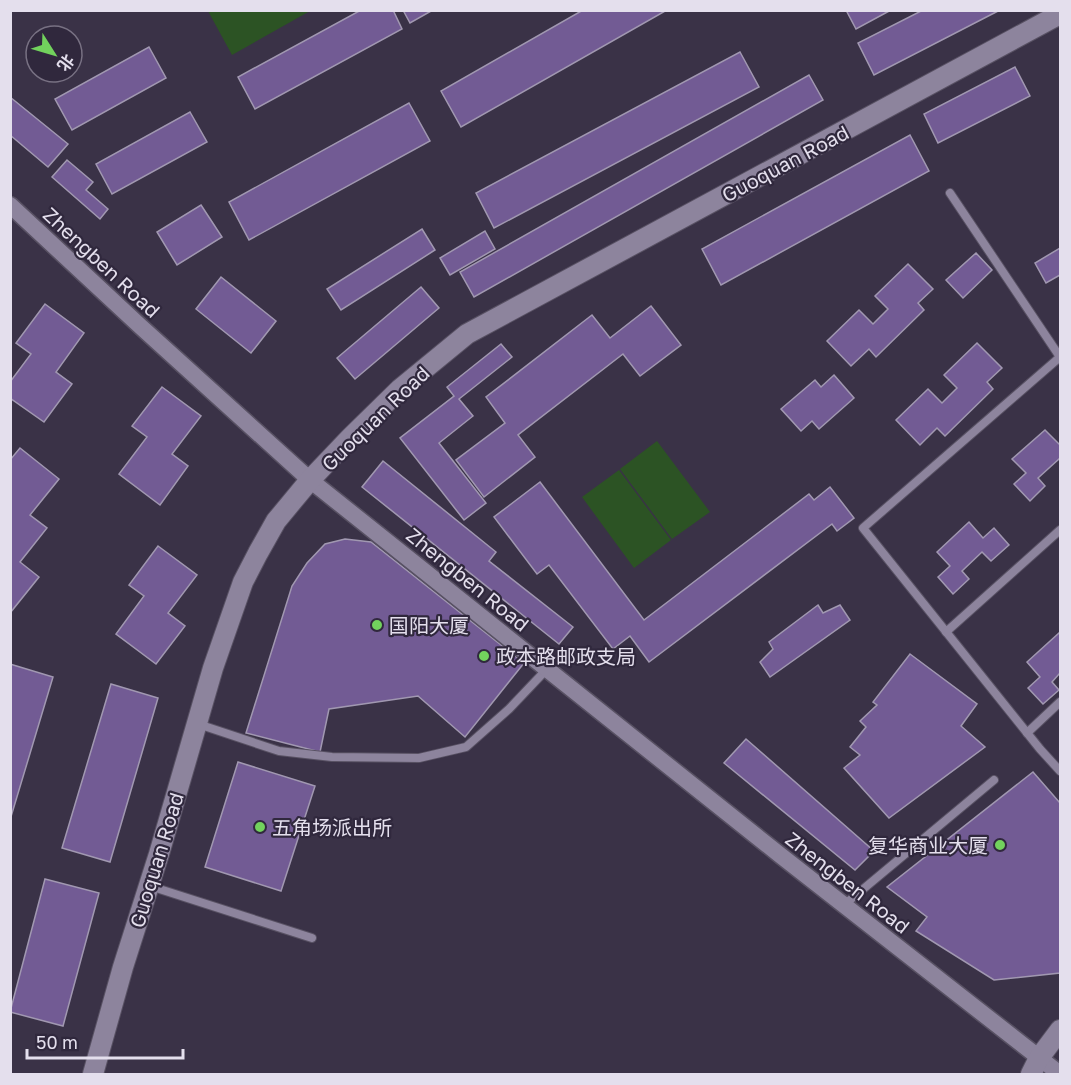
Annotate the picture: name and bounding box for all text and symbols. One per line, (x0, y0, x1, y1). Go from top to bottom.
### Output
north arrow (24, 24, 84, 84)
text: 北 (53, 51, 79, 75)
street label: Guoquan Road (717, 119, 853, 207)
street label: Zhengben Road (39, 202, 165, 322)
street label: Guoquan Road (316, 361, 434, 475)
street label: Zhengben Road (402, 522, 534, 636)
place label: 国阳大厦 (389, 613, 469, 637)
marker: 国阳大厦 (370, 618, 384, 632)
place label: 政本路邮政支局 (496, 644, 636, 668)
marker: 政本路邮政支局 (477, 649, 491, 663)
street label: Guoquan Road (124, 789, 188, 931)
place label: 五角场派出所 (272, 815, 392, 839)
marker: 五角场派出所 (253, 820, 267, 834)
street label: Zhengben Road (781, 826, 915, 938)
place label: 复华商业大厦 (868, 833, 988, 857)
marker: 复华商业大厦 (993, 838, 1007, 852)
scale bar (27, 1022, 183, 1060)
text: 50 m (36, 1031, 78, 1053)

